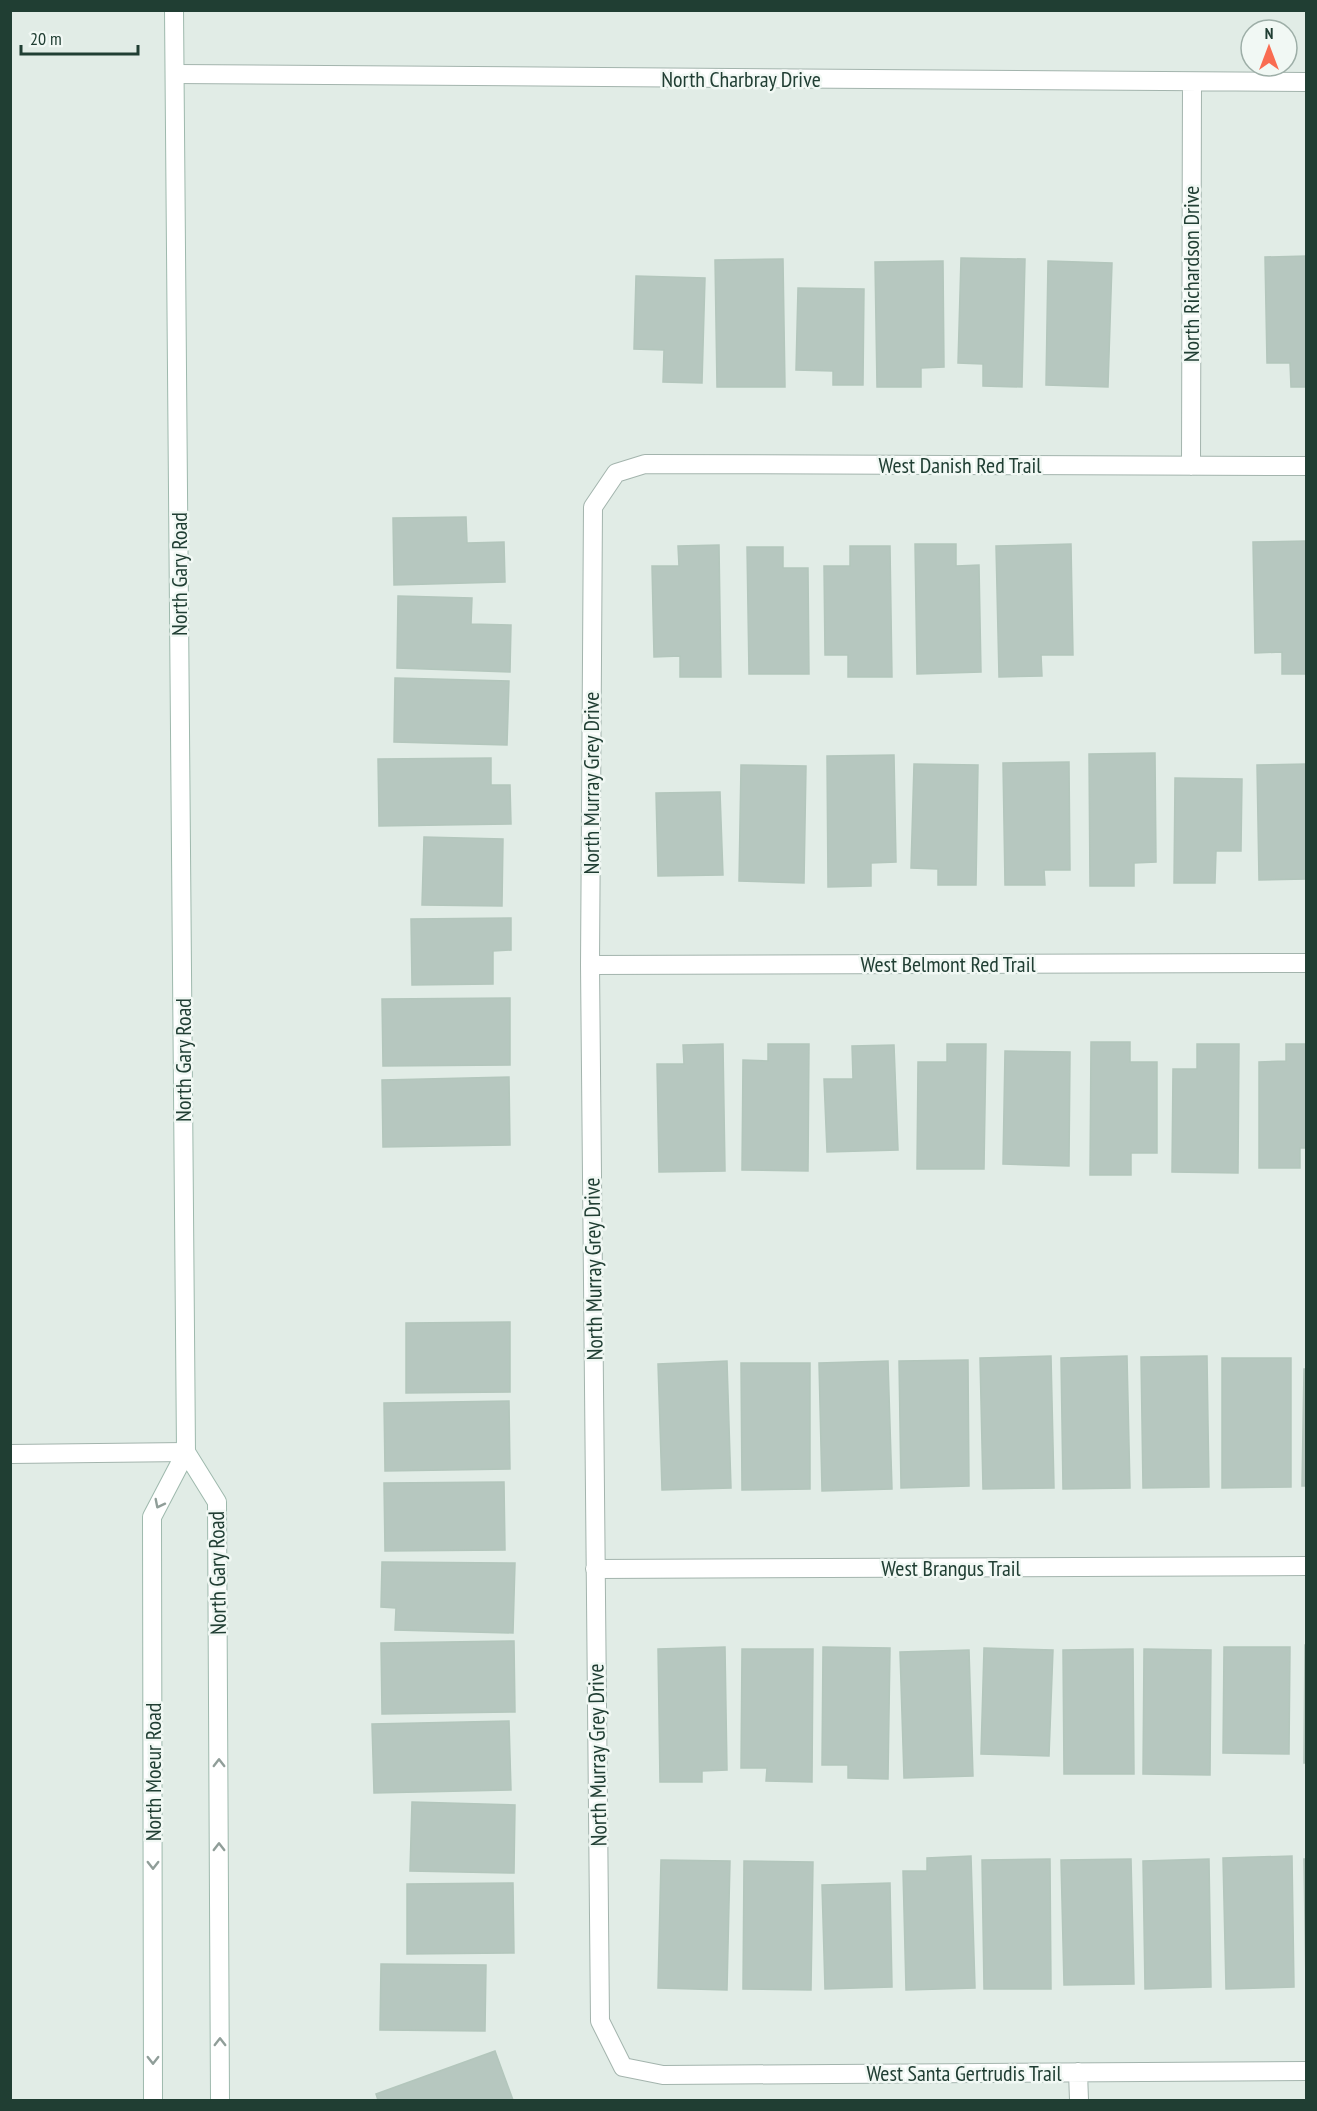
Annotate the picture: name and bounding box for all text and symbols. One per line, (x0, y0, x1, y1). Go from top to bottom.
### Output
scale bar (21, 18, 138, 56)
north arrow (1239, 18, 1299, 78)
text: N (1265, 23, 1273, 43)
text: 20 m (30, 27, 62, 50)
street label: North Charbray Drive (661, 65, 821, 93)
street label: North Richardson Drive (1177, 186, 1205, 362)
street label: West Danish Red Trail (879, 451, 1042, 479)
street label: North Gary Road (165, 512, 193, 636)
street label: North Murray Grey Drive (577, 692, 605, 874)
street label: West Belmont Red Trail (860, 950, 1036, 978)
street label: North Gary Road (169, 998, 197, 1122)
street label: North Murray Grey Drive (577, 1177, 609, 1361)
one-way arrow (155, 1498, 167, 1509)
street label: North Gary Road (202, 1511, 232, 1635)
street label: West Brangus Trail (881, 1554, 1022, 1582)
street label: North Murray Grey Drive (581, 1663, 613, 1847)
street label: North Moeur Road (139, 1703, 167, 1841)
one-way arrow (213, 1758, 225, 1767)
one-way arrow (213, 1843, 225, 1852)
one-way arrow (147, 1861, 159, 1870)
one-way arrow (214, 2038, 226, 2047)
one-way arrow (147, 2056, 159, 2065)
street label: West Santa Gertrudis Trail (866, 2059, 1062, 2087)

